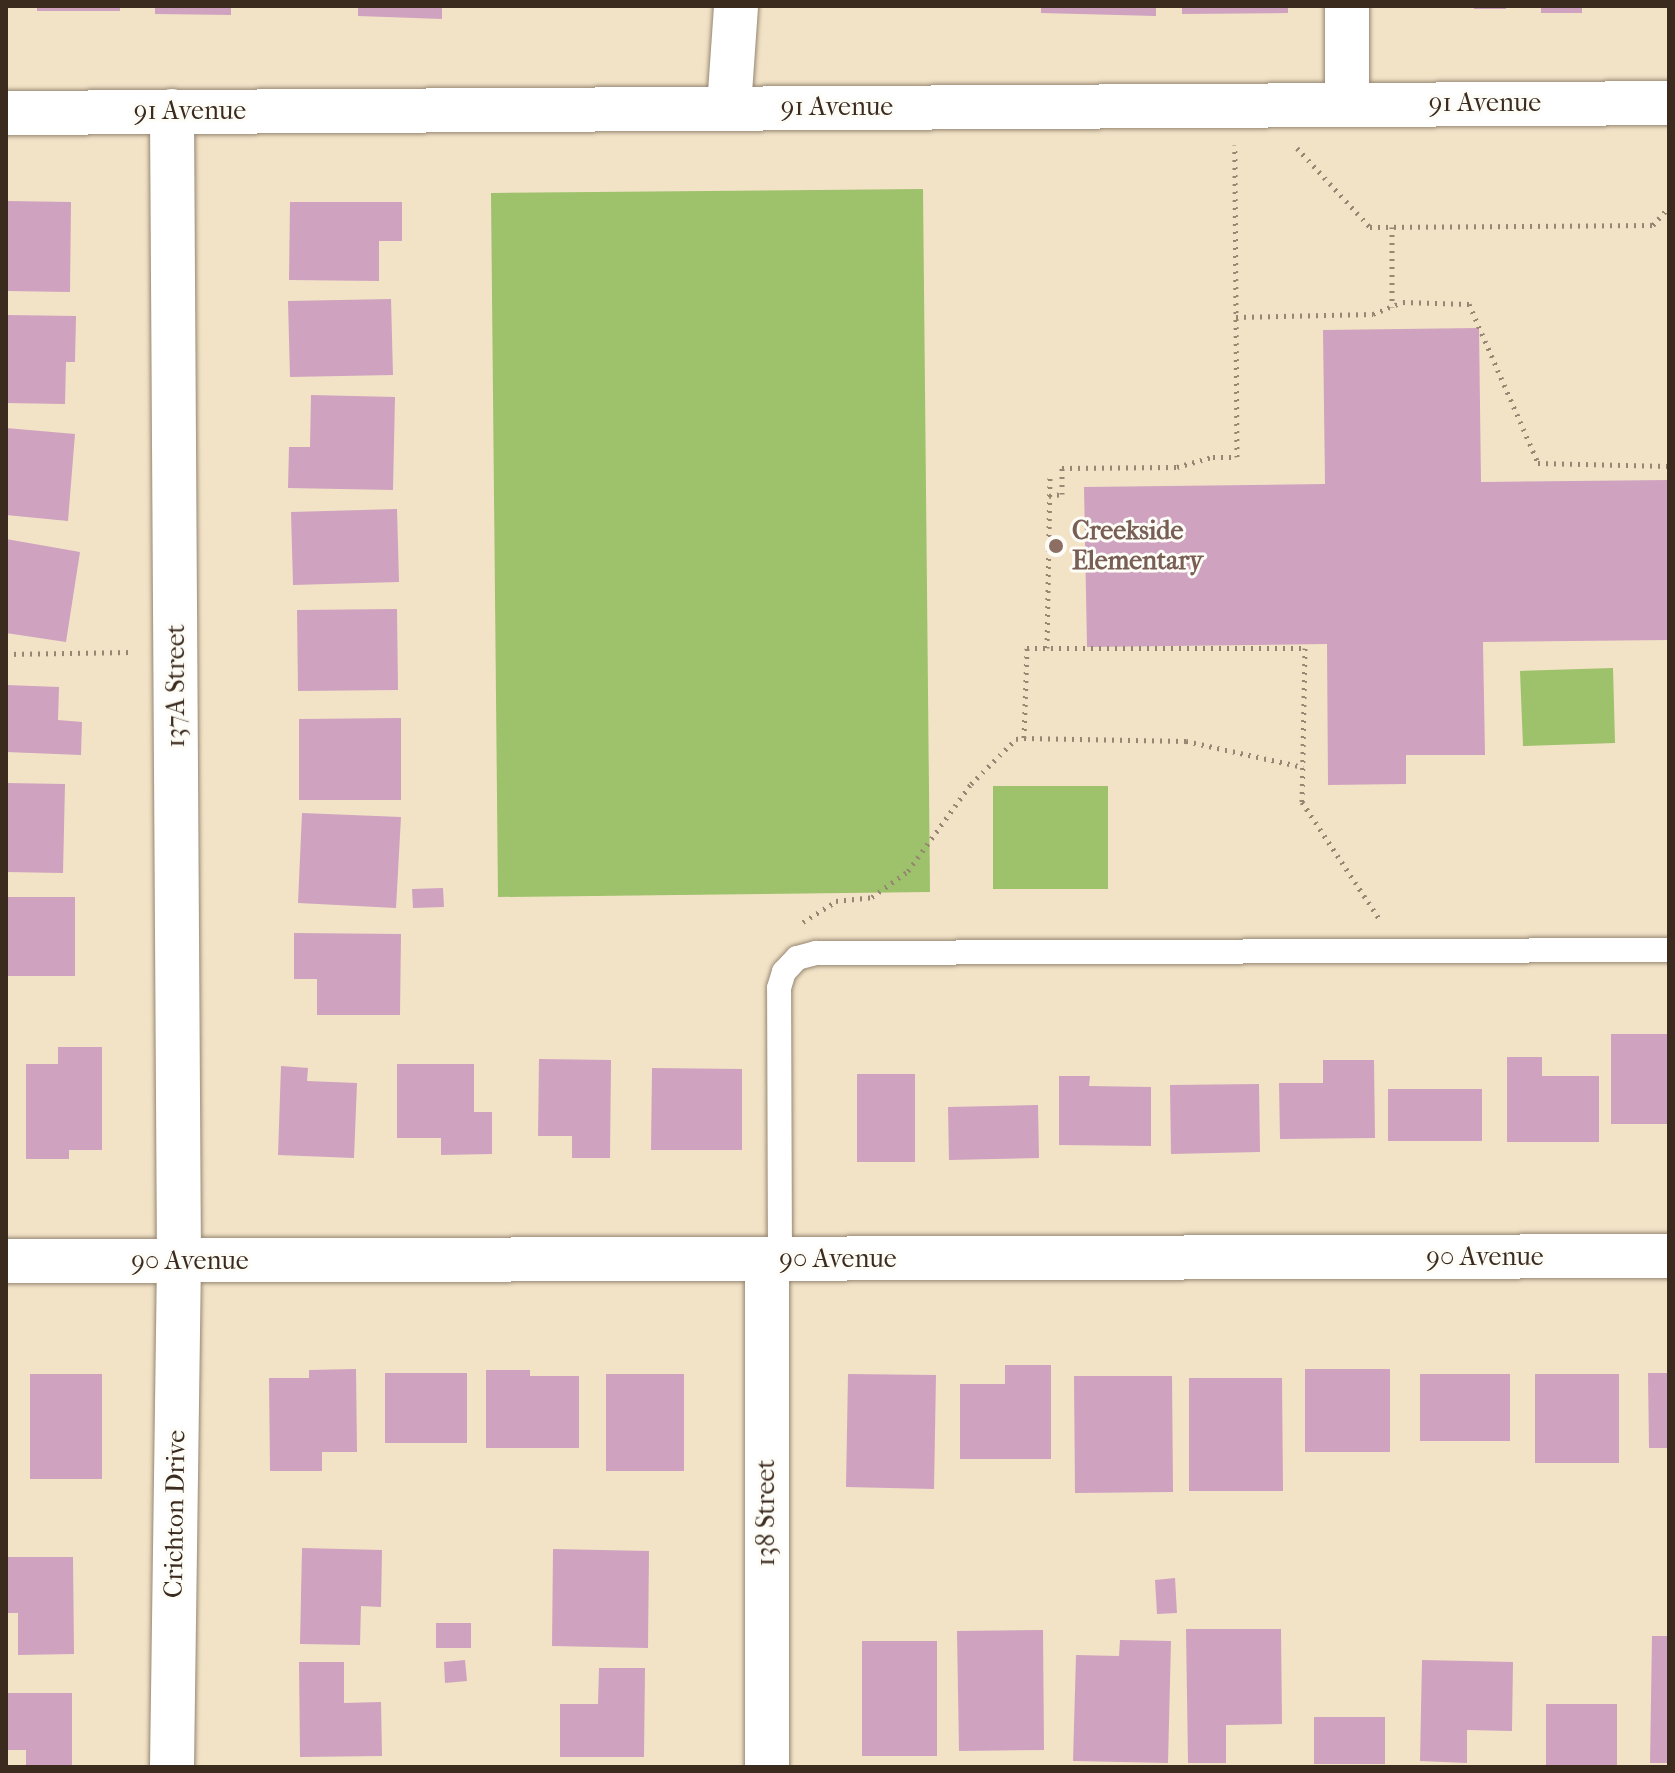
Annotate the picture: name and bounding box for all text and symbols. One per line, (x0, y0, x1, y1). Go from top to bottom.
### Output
street label: 91 Avenue (1429, 87, 1541, 119)
street label: 91 Avenue (781, 91, 893, 123)
street label: 91 Avenue (134, 95, 246, 127)
place label: Creekside Elementary (1072, 515, 1203, 576)
marker: Creekside Elementary (1047, 537, 1065, 555)
street label: 137A Street (160, 624, 192, 748)
street label: 90 Avenue (1426, 1241, 1544, 1273)
street label: 90 Avenue (779, 1243, 897, 1275)
street label: 90 Avenue (131, 1245, 249, 1277)
street label: Crichton Drive (158, 1430, 192, 1598)
street label: 138 Street (750, 1459, 782, 1567)

